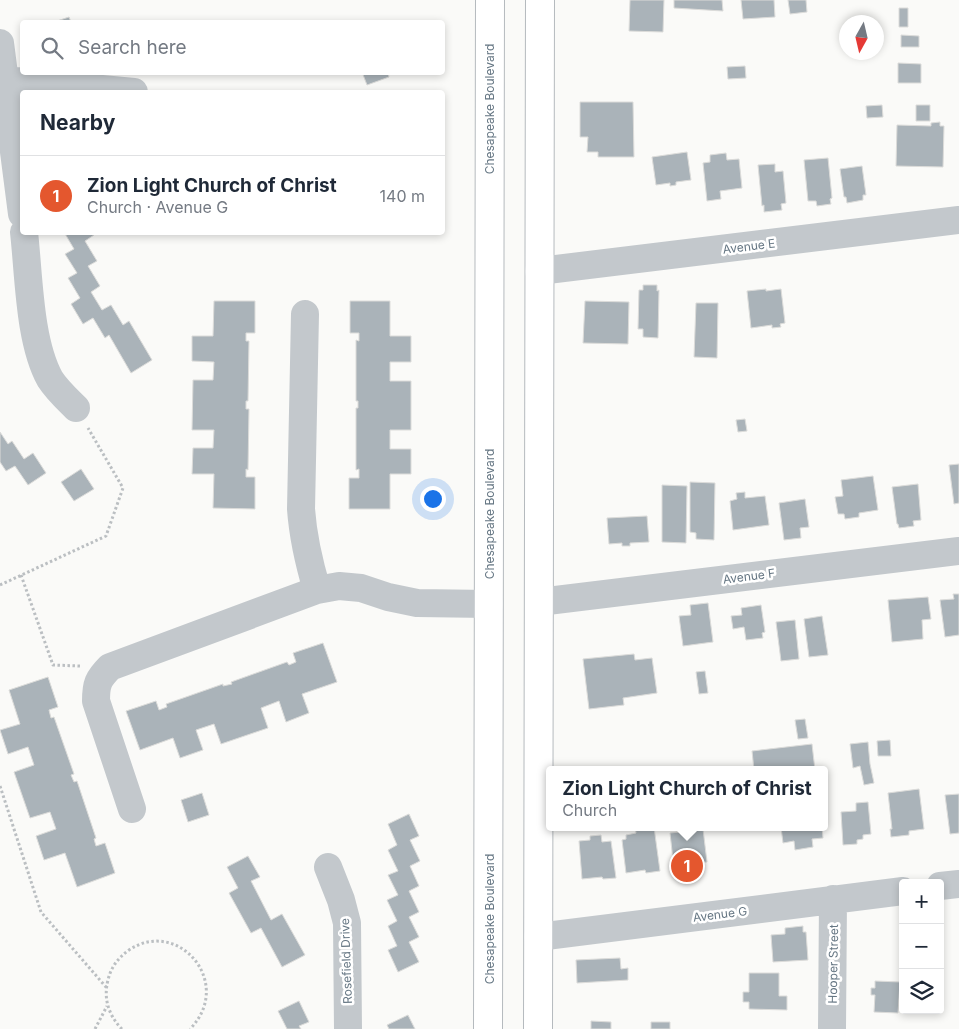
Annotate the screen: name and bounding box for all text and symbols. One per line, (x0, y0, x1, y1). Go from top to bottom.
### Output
north arrow (839, 15, 884, 60)
search box (20, 20, 445, 75)
icon: search (38, 34, 66, 62)
text: Search here (78, 36, 187, 59)
street label: Chesapeake Boulevard (482, 44, 497, 174)
text: Nearby (40, 110, 115, 135)
text: Zion Light Church of Christ (87, 174, 337, 197)
text: 1 (53, 186, 59, 206)
text: 140 m (380, 186, 425, 206)
text: Church · Avenue G (87, 197, 228, 217)
street label: Avenue E (722, 235, 776, 257)
street label: Chesapeake Boulevard (482, 449, 497, 579)
your location (420, 486, 446, 512)
street label: Avenue F (722, 565, 776, 587)
popup (546, 766, 828, 831)
text: Zion Light Church of Christ (562, 777, 812, 800)
text: Church (562, 800, 617, 820)
pin: 1 (671, 847, 703, 885)
street label: Chesapeake Boulevard (482, 854, 497, 984)
map controls (899, 879, 944, 1014)
button: + (899, 879, 944, 924)
street label: Avenue G (692, 903, 748, 925)
street label: Rosefield Drive (337, 918, 355, 1004)
street label: Hooper Street (825, 924, 841, 1004)
button: − (899, 924, 944, 969)
button: layers (899, 969, 944, 1014)

